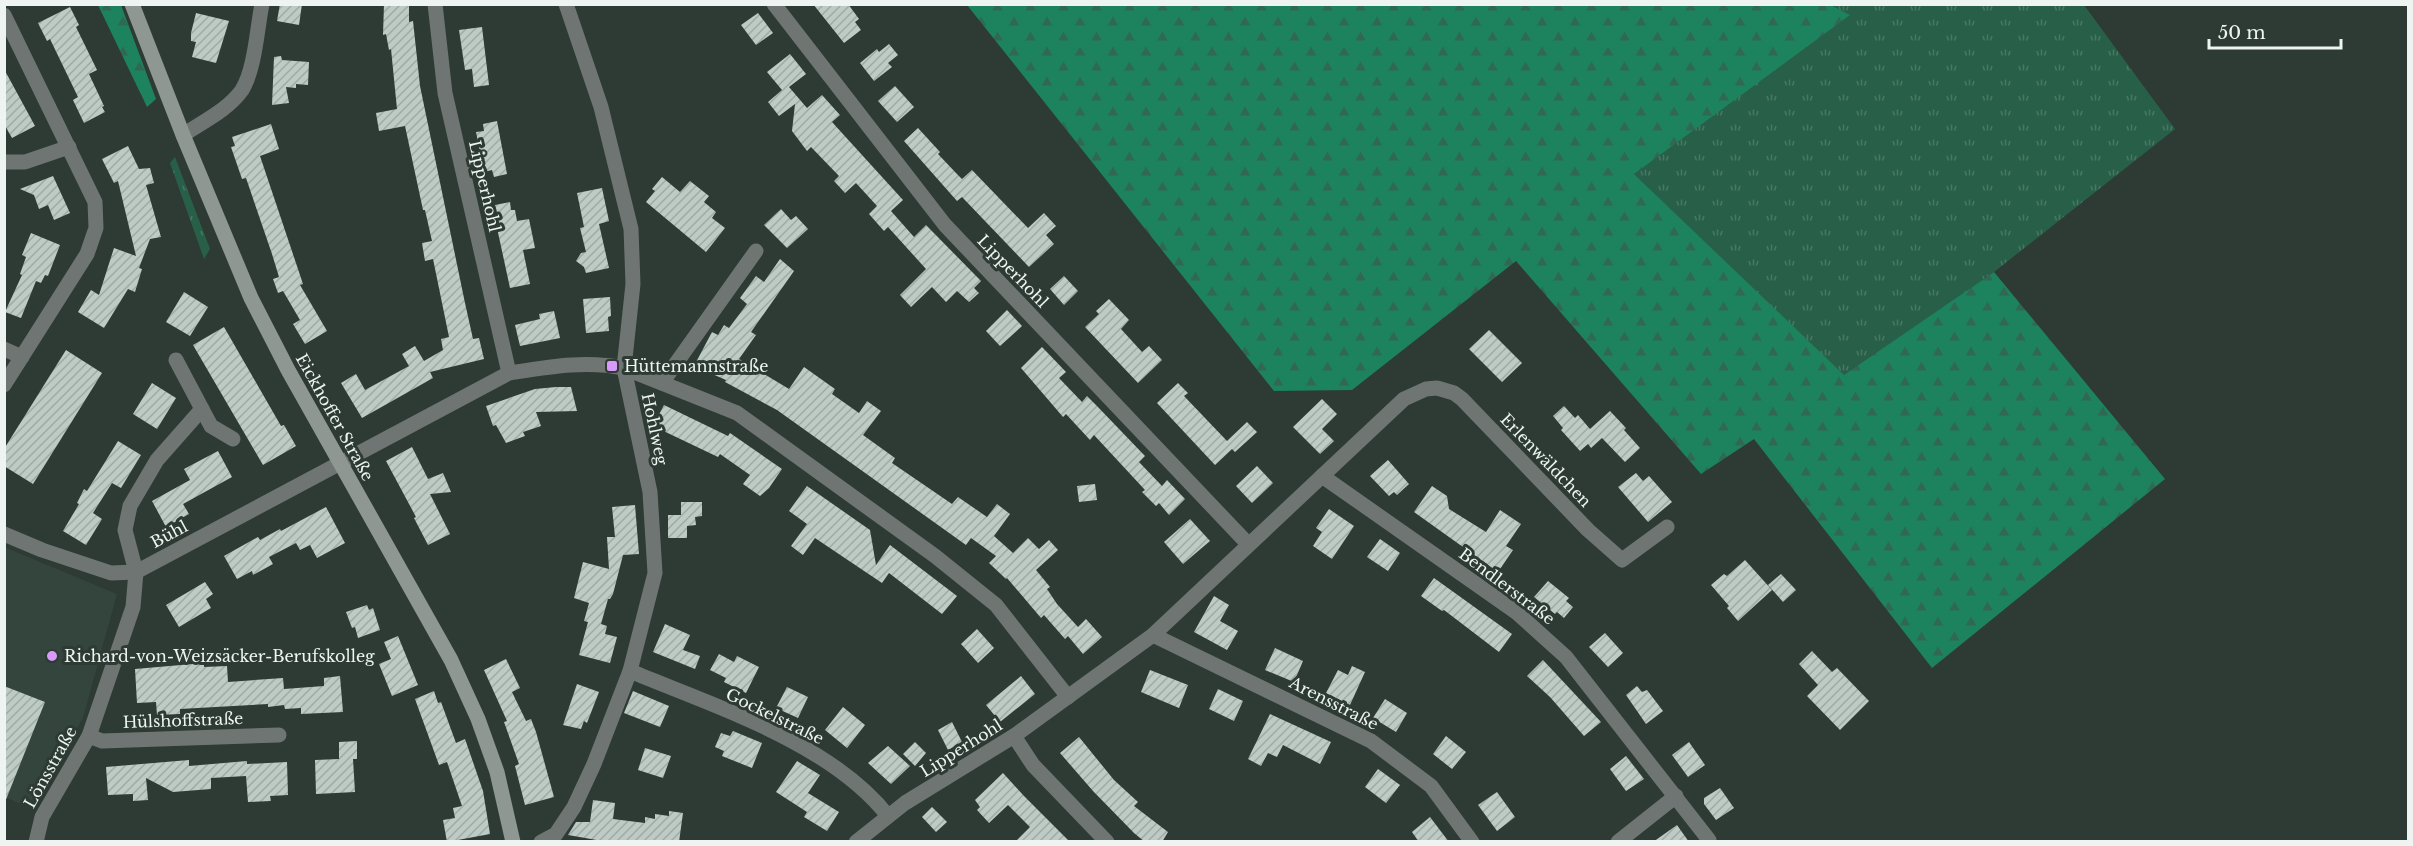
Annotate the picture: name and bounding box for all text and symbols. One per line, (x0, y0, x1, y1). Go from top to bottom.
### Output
scale bar (2209, 12, 2341, 50)
text: 50 m (2218, 22, 2266, 44)
street label: Lipperhohl (465, 138, 505, 234)
street label: Lipperhohl (973, 230, 1053, 312)
street label: Eickhoffer Straße (292, 350, 378, 484)
place label: Hüttemannstraße (624, 356, 768, 376)
marker: Hüttemannstraße (605, 359, 619, 373)
street label: Hohlweg (638, 391, 672, 467)
street label: Erlenwäldchen (1496, 409, 1596, 511)
street label: Bühl (147, 516, 191, 552)
street label: Bendlerstraße (1455, 543, 1559, 629)
place label: Richard-von-Weizsäcker-Berufskolleg (64, 646, 375, 666)
marker: Richard-von-Weizsäcker-Berufskolleg (45, 649, 59, 663)
street label: Arensstraße (1285, 672, 1382, 734)
street label: Gockelstraße (723, 684, 827, 748)
street label: Hülshoffstraße (122, 708, 244, 732)
street label: Lipperhohl (916, 715, 1006, 781)
street label: Lönsstraße (19, 723, 81, 811)

